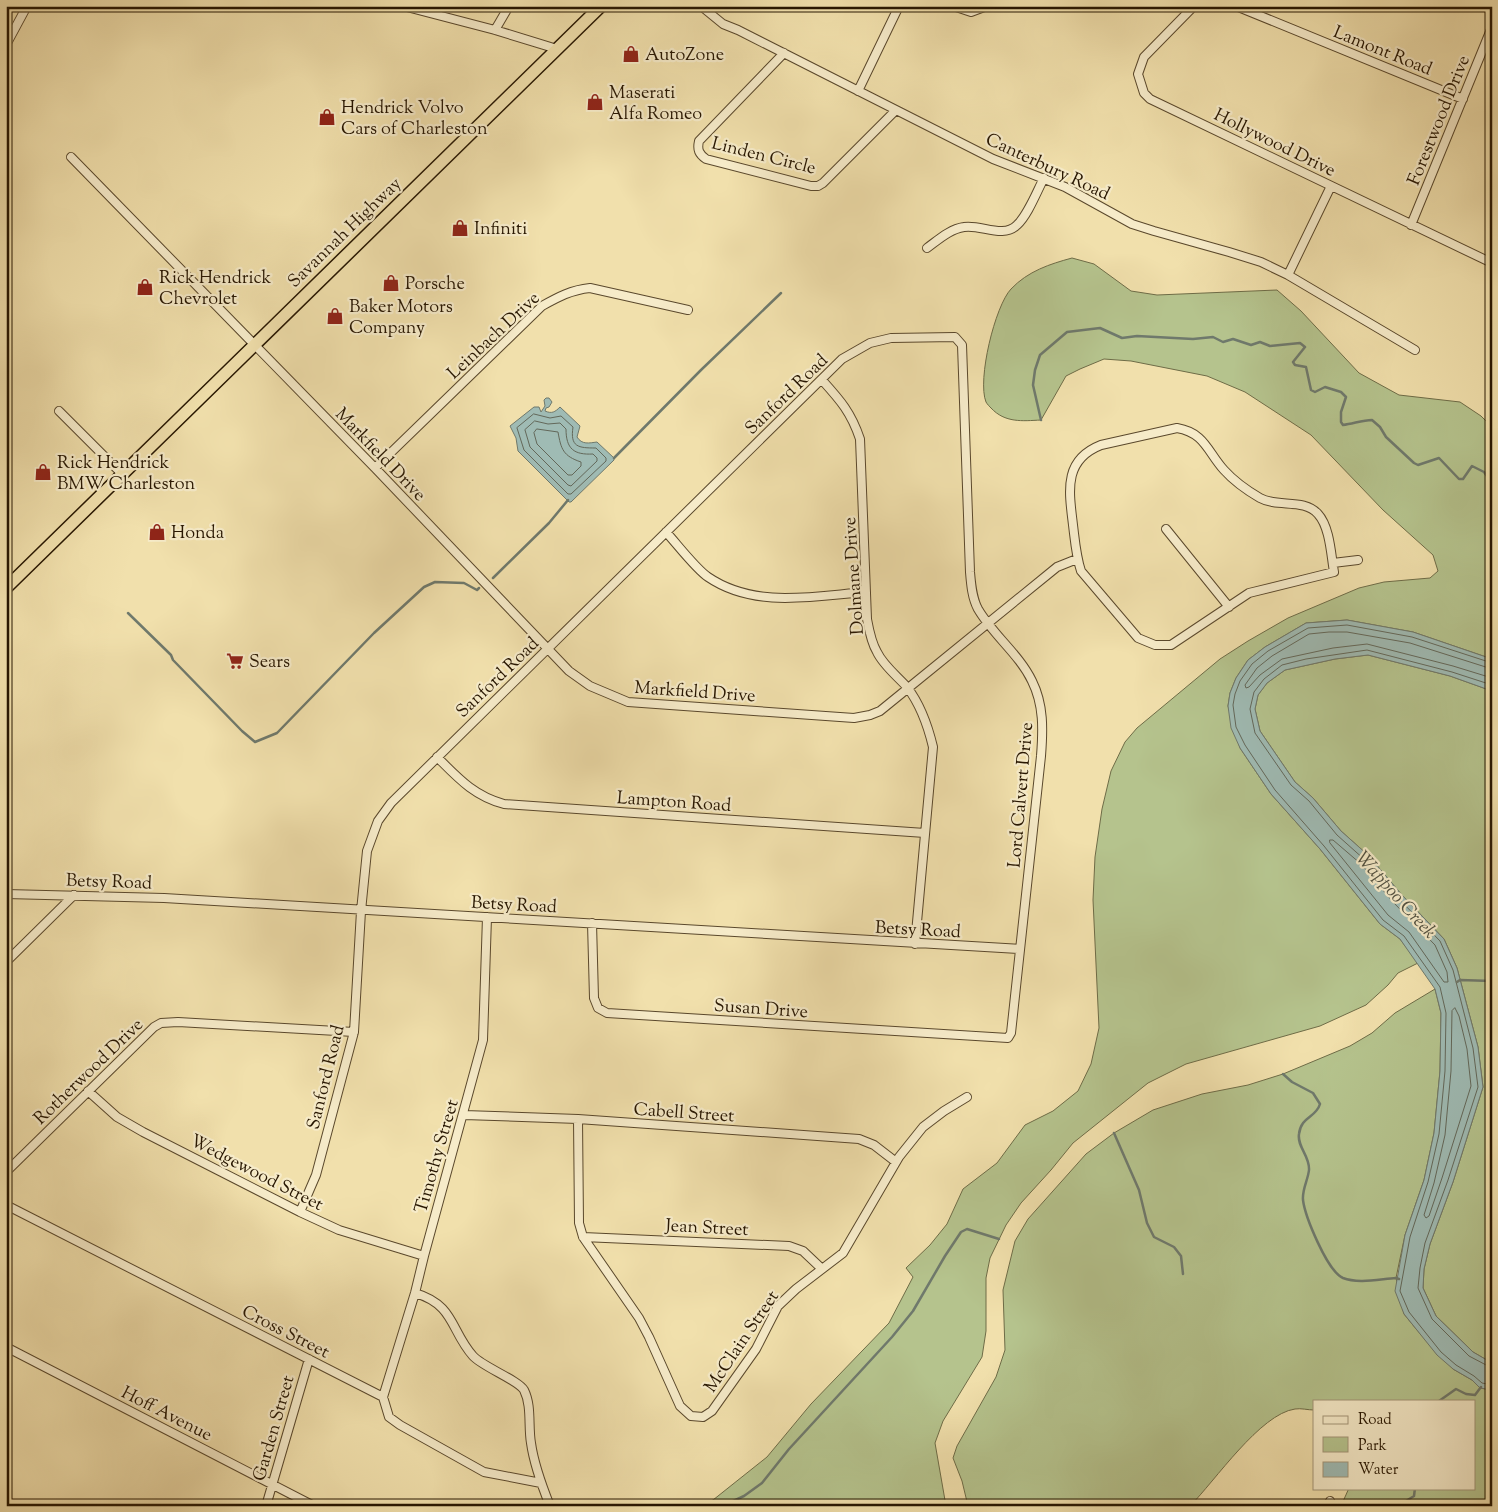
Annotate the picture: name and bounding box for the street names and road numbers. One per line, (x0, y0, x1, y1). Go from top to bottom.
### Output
street label: Lamont Road (1329, 20, 1436, 84)
street label: Forestwood Drive (1402, 52, 1478, 190)
street label: Hollywood Drive (1209, 103, 1339, 185)
street label: Canterbury Road (981, 128, 1114, 208)
street label: Linden Circle (709, 131, 818, 182)
street label: Savannah Highway (283, 172, 408, 295)
street label: Leinbach Drive (442, 287, 547, 386)
street label: Sanford Road (740, 349, 835, 442)
street label: Markfield Drive (328, 403, 431, 508)
street label: Dolmane Drive (838, 516, 872, 636)
street label: Sanford Road (451, 632, 546, 725)
street label: Markfield Drive (633, 676, 756, 710)
street label: Lord Calvert Drive (1003, 721, 1041, 869)
street label: Lampton Road (616, 786, 732, 820)
street label: Betsy Road (65, 869, 152, 897)
street label: Betsy Road (470, 891, 558, 921)
street label: Betsy Road (874, 916, 962, 946)
street label: Susan Drive (713, 994, 809, 1026)
street label: Rotherwood Drive (29, 1013, 150, 1132)
street label: Sanford Road (301, 1023, 352, 1132)
street label: Timothy Street (409, 1097, 467, 1216)
street label: Cabell Street (633, 1098, 735, 1130)
street label: Wedgewood Street (185, 1129, 327, 1219)
street label: Jean Street (664, 1214, 749, 1244)
street label: McClain Street (699, 1286, 787, 1398)
street label: Cross Street (237, 1300, 333, 1366)
street label: Garden Street (247, 1373, 302, 1484)
street label: Hoff Avenue (116, 1381, 216, 1449)

